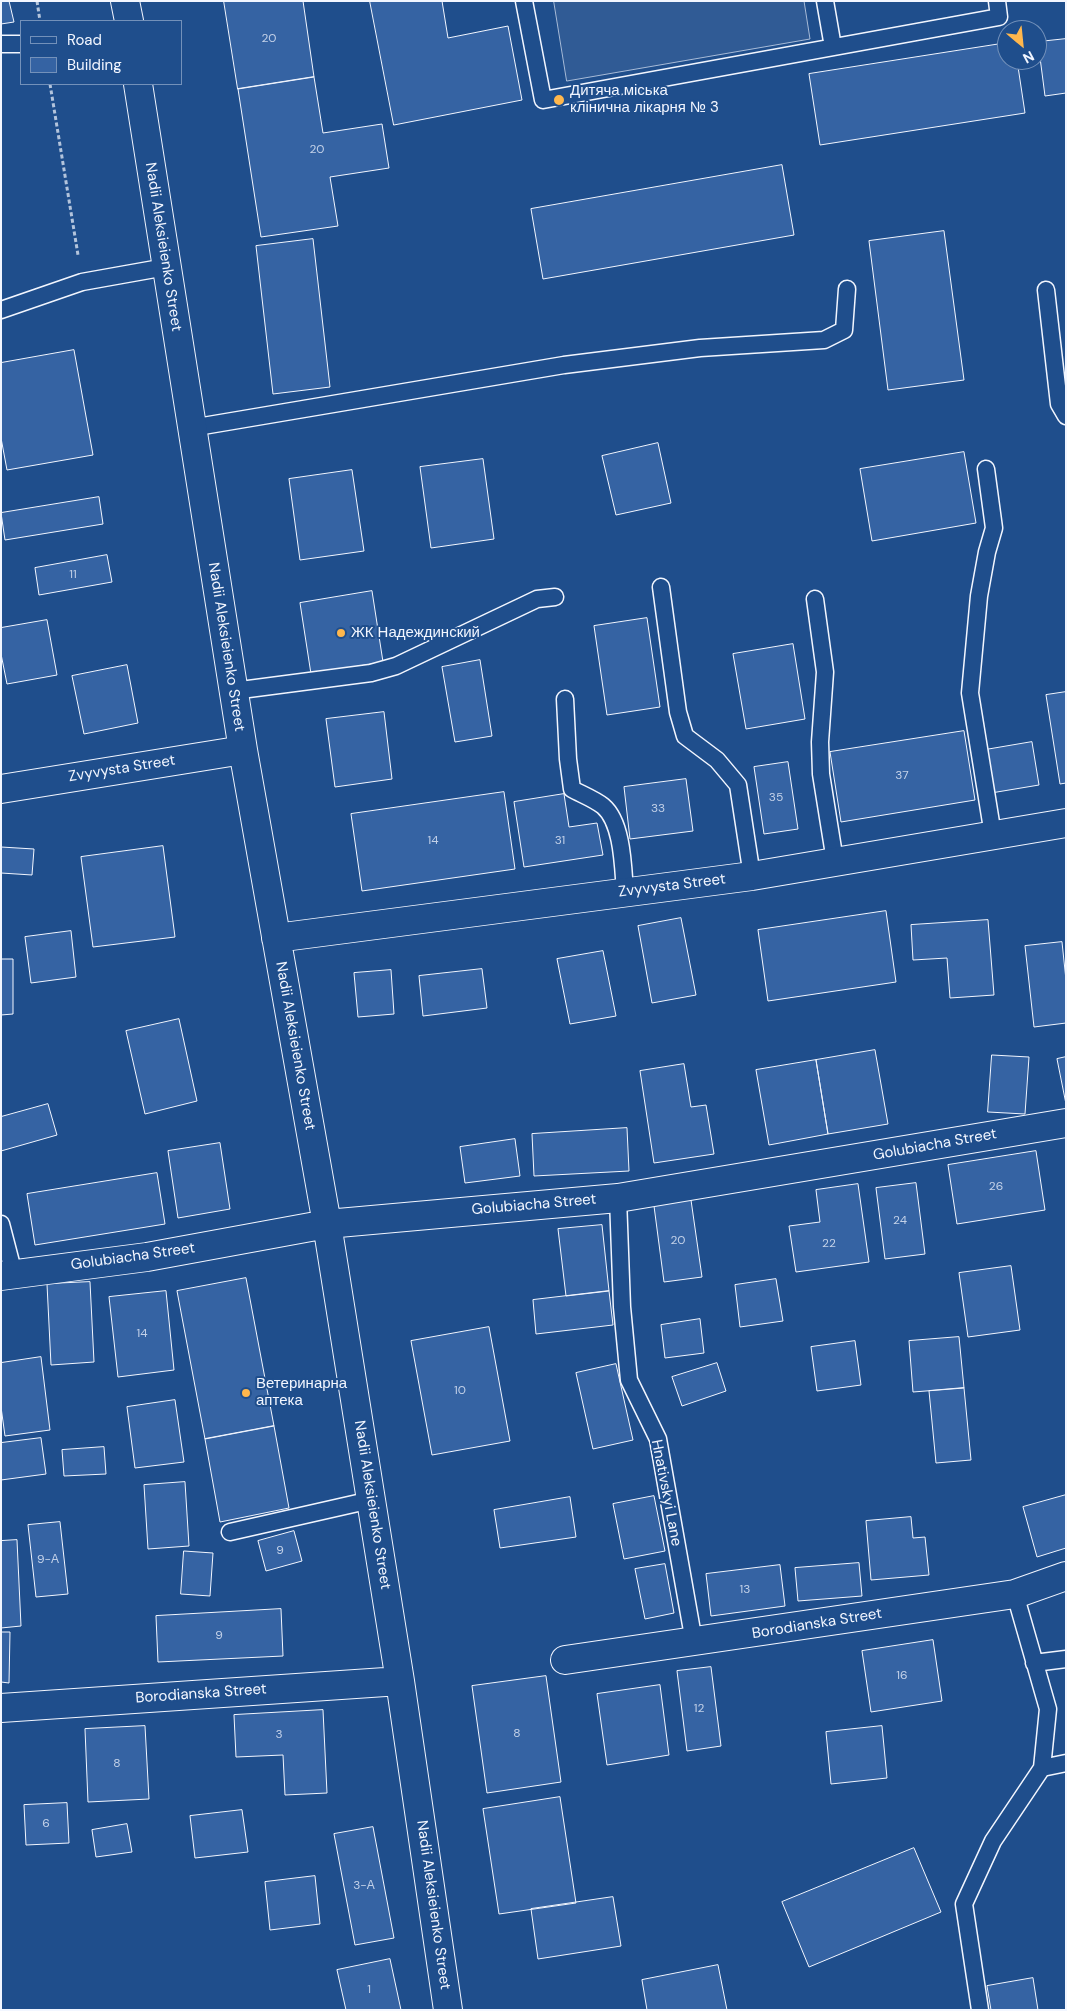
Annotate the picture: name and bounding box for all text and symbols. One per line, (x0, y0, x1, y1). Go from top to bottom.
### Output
legend (20, 20, 182, 85)
north arrow (997, 20, 1047, 70)
text: Road (67, 30, 102, 50)
house number: 20 (262, 32, 276, 46)
text: N (1020, 47, 1037, 68)
text: Building (67, 55, 122, 75)
place label: Дитяча міська клінична лікарня № 3 (570, 82, 719, 117)
marker: Дитяча міська клінична лікарня № 3 (552, 93, 566, 107)
house number: 20 (310, 143, 324, 157)
street label: Nadii Aleksieienko Street (141, 161, 185, 333)
street label: Nadii Aleksieienko Street (204, 561, 248, 733)
house number: 11 (69, 568, 77, 582)
place label: ЖК Надеждинский (351, 624, 480, 642)
marker: ЖК Надеждинский (335, 627, 347, 639)
street label: Zvyvysta Street (67, 752, 177, 786)
house number: 37 (895, 769, 909, 783)
house number: 35 (769, 791, 783, 805)
house number: 33 (651, 802, 665, 816)
house number: 14 (427, 834, 439, 848)
house number: 31 (555, 834, 565, 848)
street label: Zvyvysta Street (617, 870, 727, 902)
street label: Nadii Aleksieienko Street (271, 960, 319, 1132)
street label: Golubiacha Street (872, 1125, 998, 1165)
house number: 26 (989, 1180, 1003, 1194)
street label: Golubiacha Street (471, 1191, 597, 1219)
house number: 24 (893, 1214, 907, 1228)
house number: 20 (671, 1234, 685, 1248)
house number: 22 (822, 1237, 836, 1251)
street label: Golubiacha Street (70, 1239, 196, 1275)
house number: 14 (136, 1327, 148, 1341)
place label: Ветеринарна аптека (256, 1375, 347, 1410)
house number: 10 (454, 1384, 466, 1398)
marker: Ветеринарна аптека (240, 1387, 252, 1399)
street label: Nadii Aleksieienko Street (350, 1419, 394, 1591)
street label: Hnativskyi Lane (647, 1438, 685, 1548)
house number: 9 (276, 1544, 284, 1558)
house number: 9-А (37, 1553, 59, 1567)
house number: 13 (740, 1583, 750, 1597)
street label: Borodianska Street (751, 1605, 883, 1643)
house number: 9 (215, 1629, 223, 1643)
house number: 16 (896, 1669, 908, 1683)
street label: Borodianska Street (135, 1680, 267, 1708)
house number: 12 (694, 1702, 704, 1716)
house number: 8 (513, 1727, 521, 1741)
house number: 3 (275, 1728, 283, 1742)
house number: 8 (113, 1757, 121, 1771)
house number: 6 (42, 1817, 50, 1831)
street label: Nadii Aleksieienko Street (412, 1819, 454, 1991)
house number: 3-А (353, 1879, 375, 1893)
house number: 1 (367, 1983, 371, 1997)

